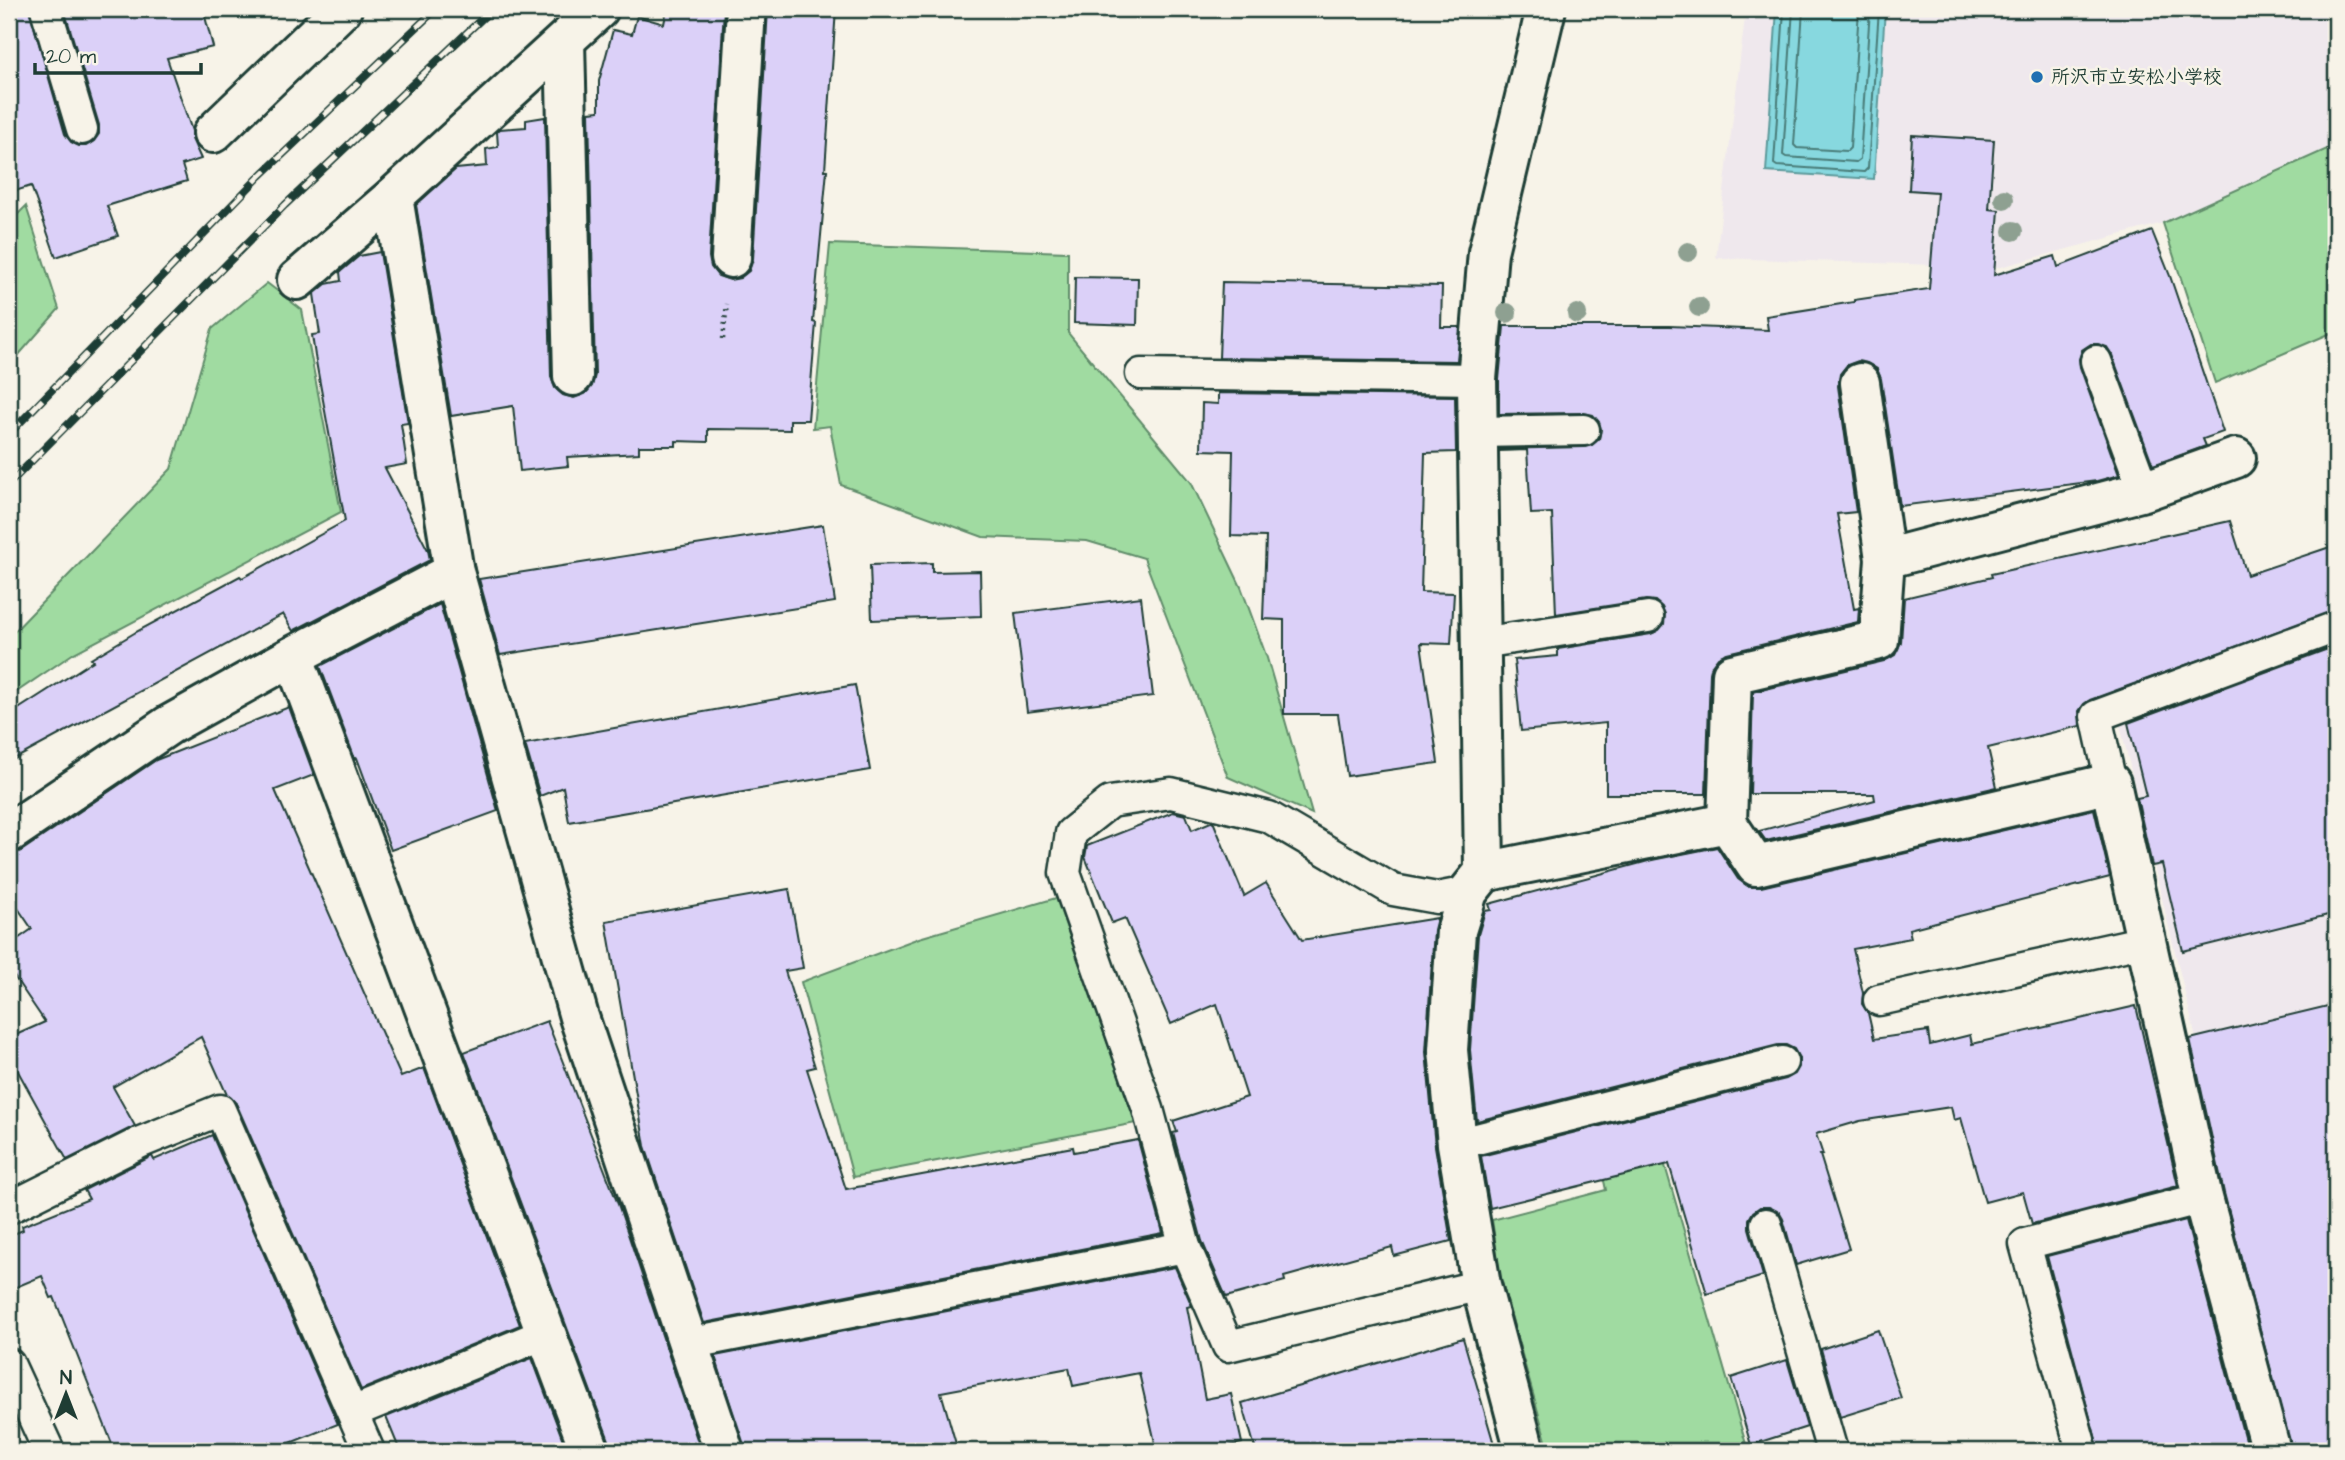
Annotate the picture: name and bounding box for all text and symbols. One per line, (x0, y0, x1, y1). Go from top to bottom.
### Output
scale bar (35, 32, 201, 76)
text: 20 m (46, 42, 97, 71)
place label: 所沢市立安松小学校 (2051, 64, 2222, 91)
marker: 所沢市立安松小学校 (2029, 69, 2045, 85)
north arrow (32, 1358, 102, 1428)
text: N (60, 1365, 72, 1392)

